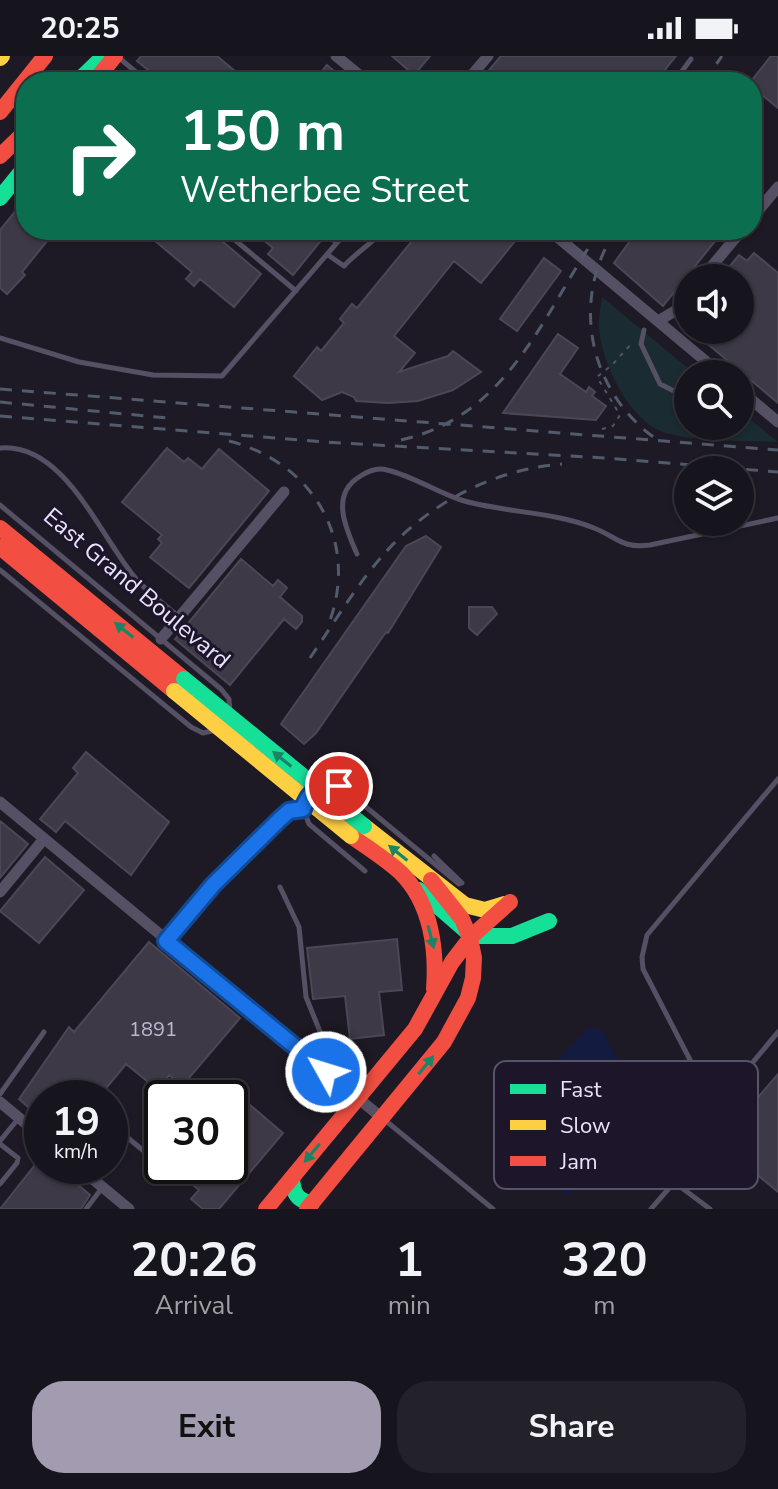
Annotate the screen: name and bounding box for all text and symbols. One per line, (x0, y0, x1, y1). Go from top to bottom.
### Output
text: 20:25 (40, 8, 119, 49)
text: 150 m (180, 93, 345, 170)
icon: right (48, 104, 152, 208)
text: Wetherbee Street (180, 166, 469, 215)
map controls (674, 264, 754, 536)
button: sound (674, 264, 754, 344)
button: search (674, 360, 754, 440)
button: layers (674, 456, 754, 536)
street label: East Grand Boulevard (37, 500, 237, 676)
one-way arrow (114, 622, 134, 639)
one-way arrow (272, 751, 292, 768)
pin (305, 752, 373, 820)
icon: arrive (317, 764, 361, 808)
one-way arrow (388, 845, 408, 862)
one-way arrow (425, 925, 438, 950)
house number: 1891 (129, 1016, 177, 1043)
position arrow (284, 1030, 368, 1114)
one-way arrow (417, 1055, 434, 1075)
legend (494, 1061, 758, 1189)
text: Fast (560, 1075, 602, 1105)
speed limit sign: 30 (144, 1080, 248, 1184)
text: 19 (52, 1095, 100, 1149)
text: Slow (560, 1111, 611, 1141)
text: km/h (54, 1138, 98, 1165)
one-way arrow (304, 1143, 321, 1163)
text: Jam (559, 1147, 598, 1177)
text: 20:26 (130, 1227, 257, 1293)
text: 1 (395, 1227, 424, 1293)
text: 320 (561, 1227, 648, 1293)
text: Arrival (155, 1288, 233, 1323)
text: min (388, 1288, 431, 1323)
text: m (593, 1288, 616, 1323)
button: Exit (32, 1381, 381, 1473)
button: Share (397, 1381, 746, 1473)

